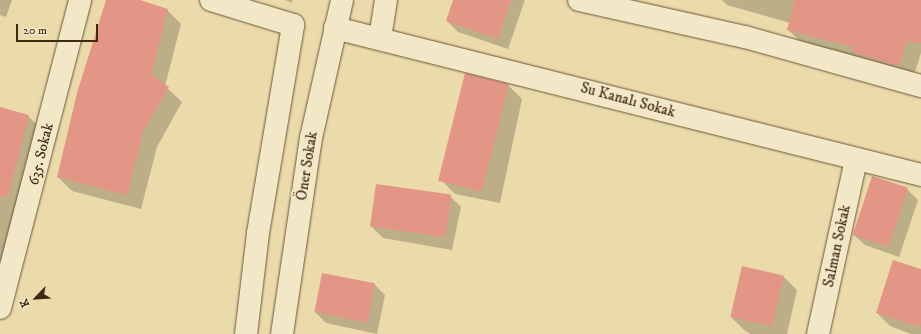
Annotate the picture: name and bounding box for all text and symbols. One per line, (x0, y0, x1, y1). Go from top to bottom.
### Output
scale bar (18, 16, 100, 42)
text: 20 m (23, 23, 47, 38)
street label: Su Kanalı Sokak (579, 79, 677, 121)
street label: 635. Sokak (25, 121, 57, 187)
street label: Öner Sokak (293, 130, 321, 202)
street label: Salman Sokak (819, 203, 855, 289)
north arrow (16, 278, 56, 318)
text: K (17, 297, 33, 310)

